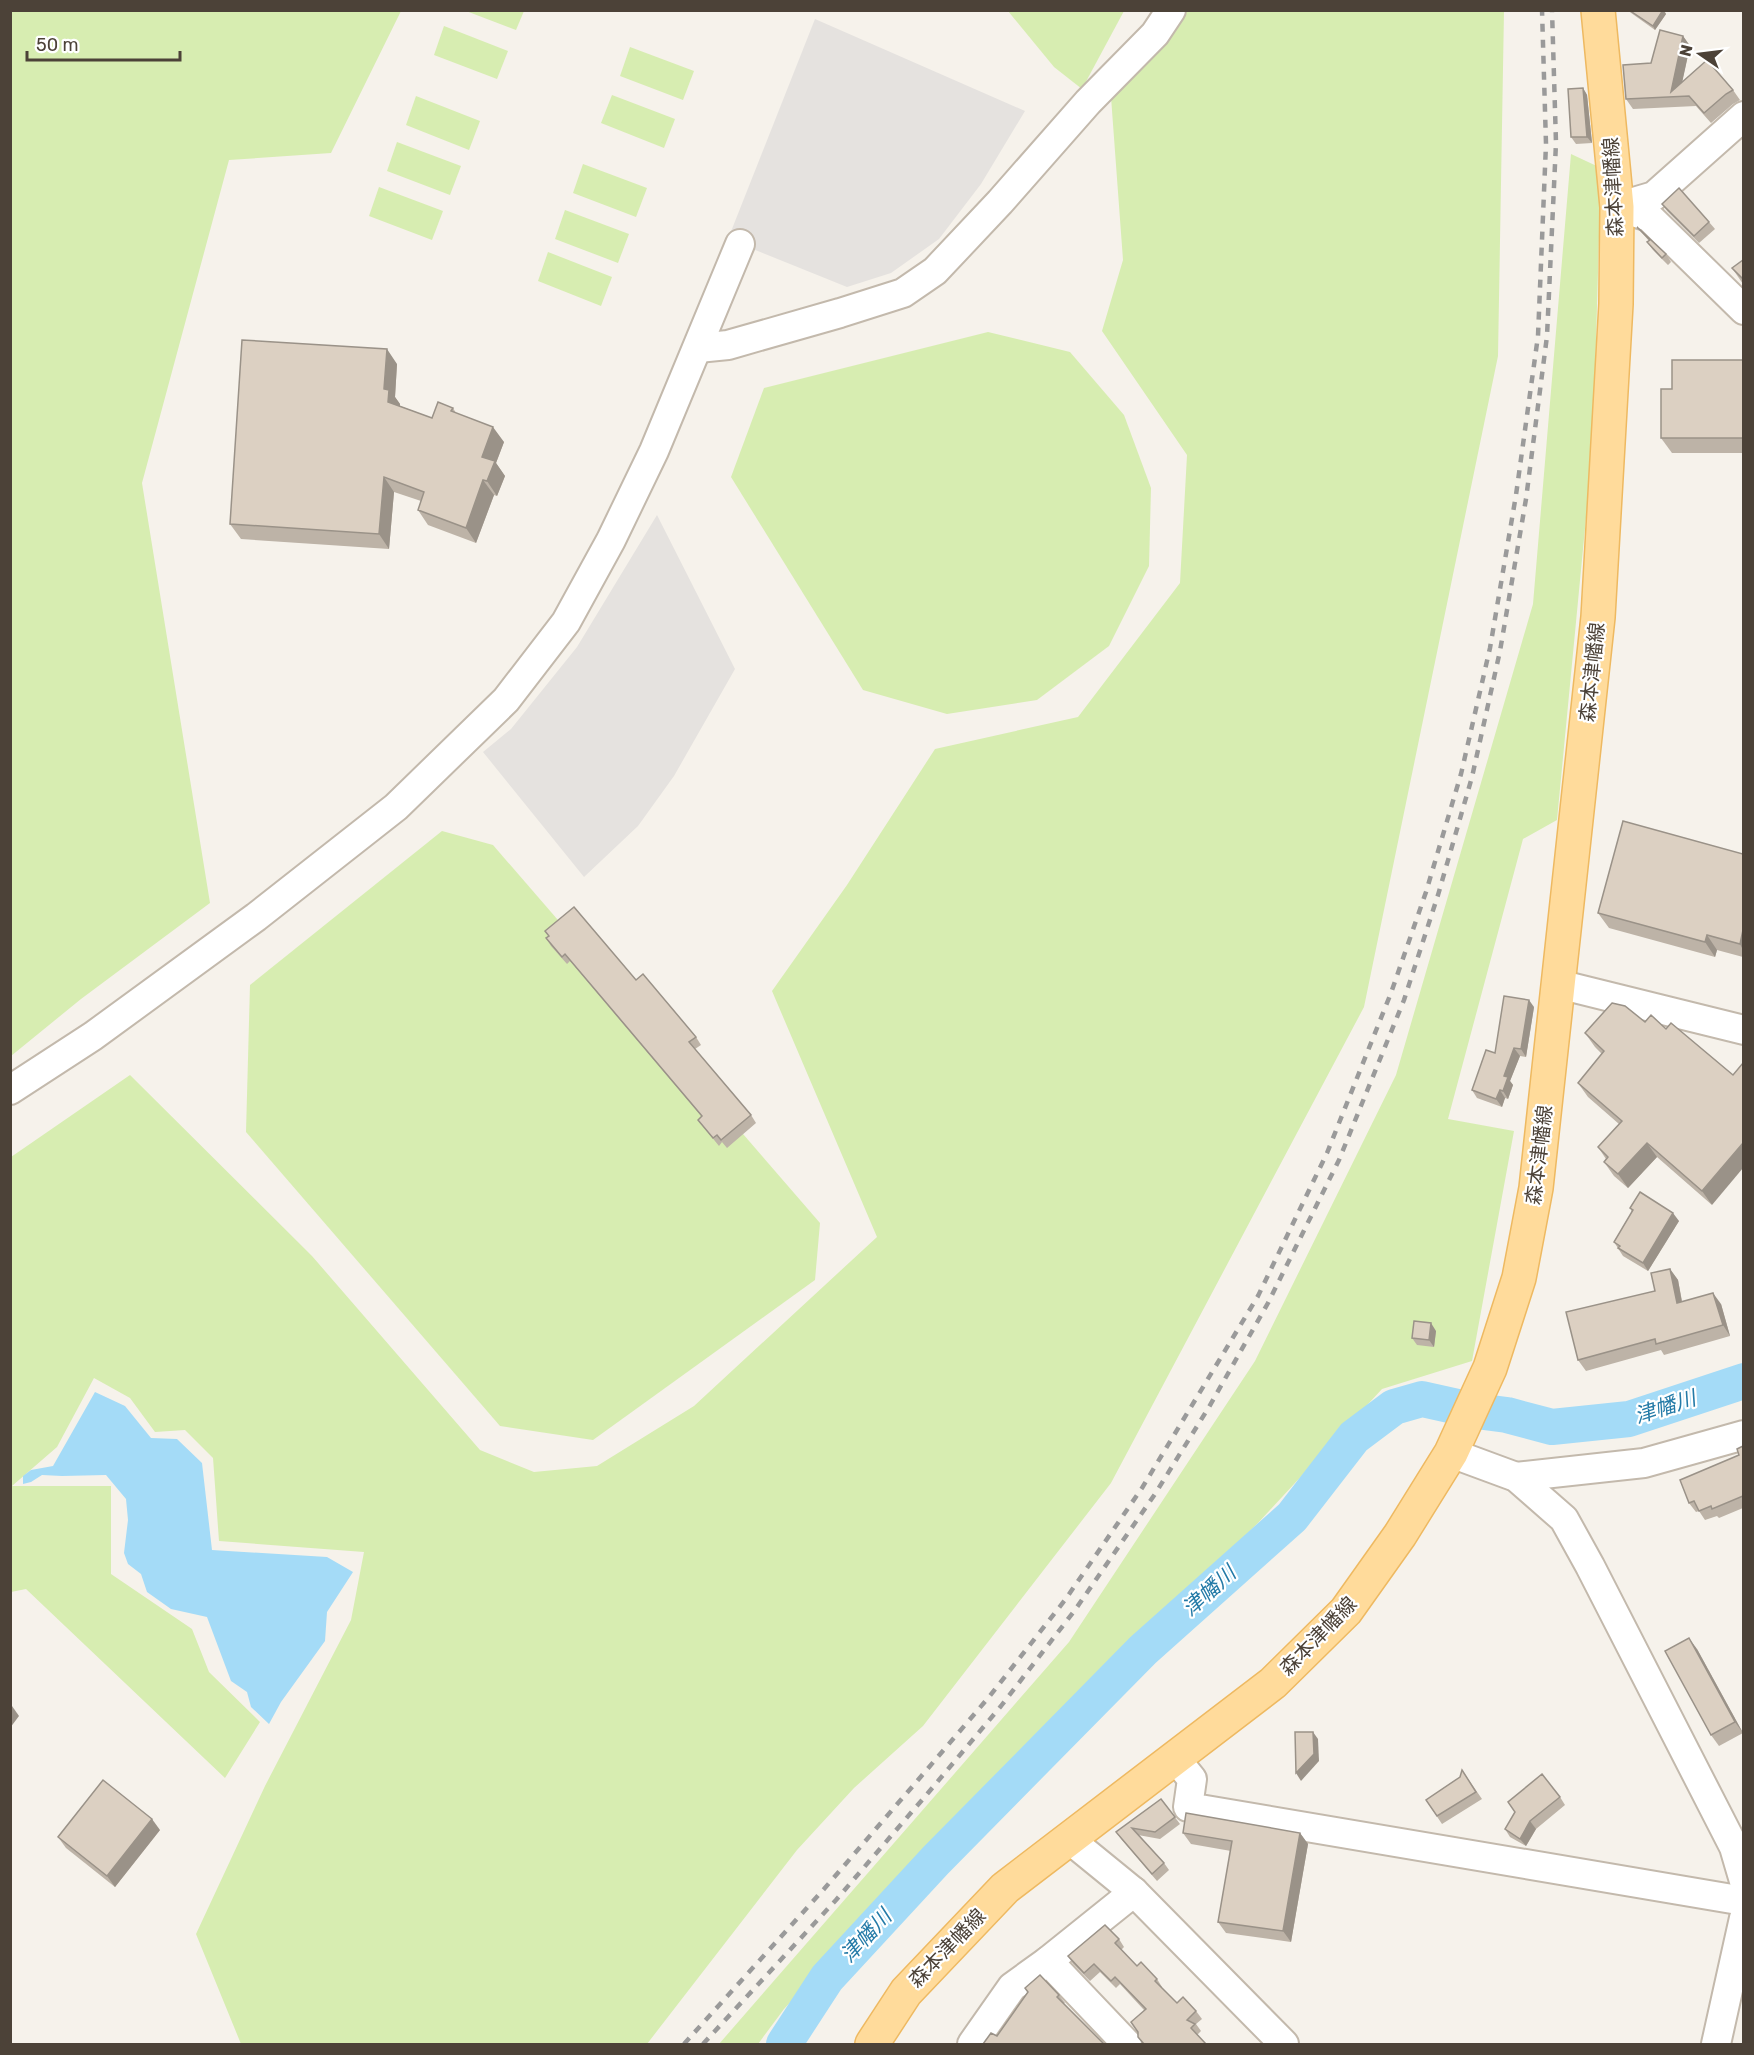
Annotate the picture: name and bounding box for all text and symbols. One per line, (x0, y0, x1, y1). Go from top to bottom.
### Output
scale bar (27, 24, 180, 62)
north arrow (1670, 24, 1730, 84)
text: 50 m (36, 34, 79, 56)
text: N (1675, 43, 1697, 58)
street label: 森本津幡線 (1598, 136, 1628, 238)
street label: 森本津幡線 (1575, 621, 1609, 723)
street label: 森本津幡線 (1521, 1104, 1557, 1206)
water label: 津幡川 (1631, 1384, 1701, 1428)
water label: 津幡川 (1177, 1559, 1242, 1621)
street label: 森本津幡線 (1275, 1592, 1361, 1680)
water label: 津幡川 (835, 1903, 898, 1967)
street label: 森本津幡線 (904, 1904, 990, 1992)

